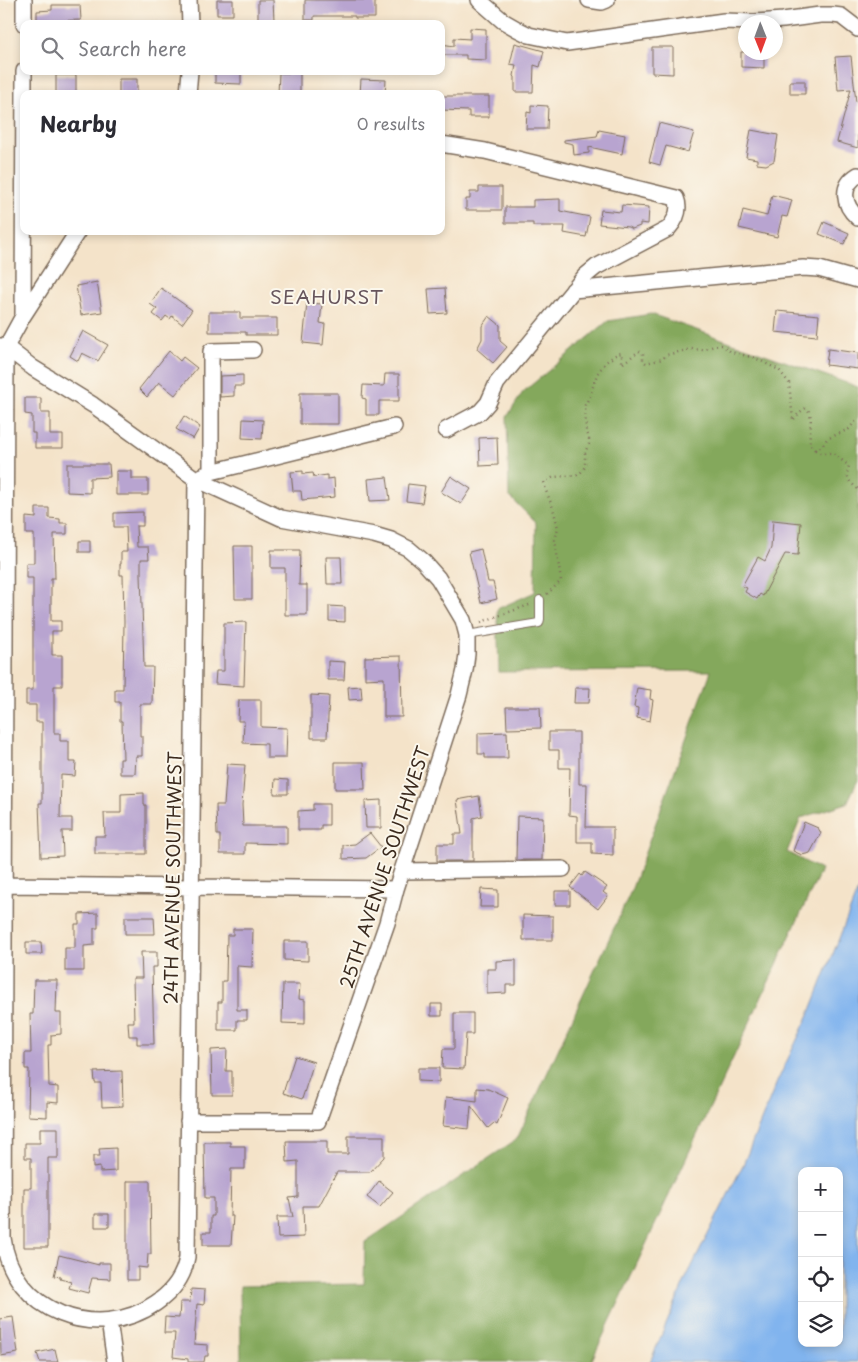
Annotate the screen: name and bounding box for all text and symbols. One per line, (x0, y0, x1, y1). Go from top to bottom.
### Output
north arrow (738, 15, 783, 60)
search box (20, 20, 445, 75)
icon: search (38, 34, 66, 62)
text: Search here (78, 34, 187, 62)
text: Nearby (40, 107, 117, 139)
text: 0 results (357, 111, 425, 135)
district label: SEAHURST (270, 282, 384, 310)
street label: 25TH AVENUE SOUTHWEST (332, 742, 436, 991)
street label: 24TH AVENUE SOUTHWEST (156, 751, 188, 1005)
map controls (798, 1167, 843, 1347)
button: + (798, 1167, 843, 1212)
button: − (798, 1212, 843, 1257)
button: locate (798, 1257, 843, 1302)
button: layers (798, 1302, 843, 1347)

